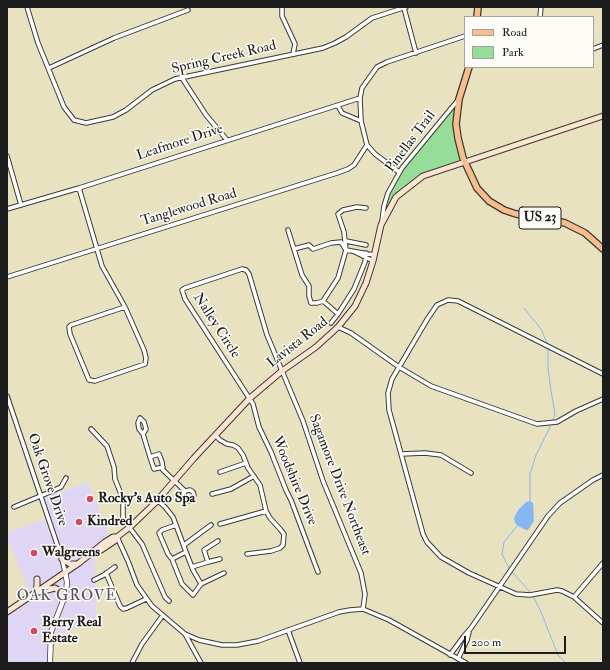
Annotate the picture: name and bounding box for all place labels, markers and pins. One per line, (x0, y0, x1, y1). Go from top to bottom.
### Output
place label: Rocky's Auto Spa (98, 491, 195, 507)
marker: Rocky's Auto Spa (85, 494, 95, 504)
place label: Kindred (87, 514, 132, 530)
marker: Kindred (74, 517, 84, 527)
place label: Walgreens (42, 545, 100, 561)
marker: Walgreens (29, 548, 39, 558)
place label: Berry Real Estate (42, 615, 102, 648)
marker: Berry Real Estate (29, 626, 39, 636)

